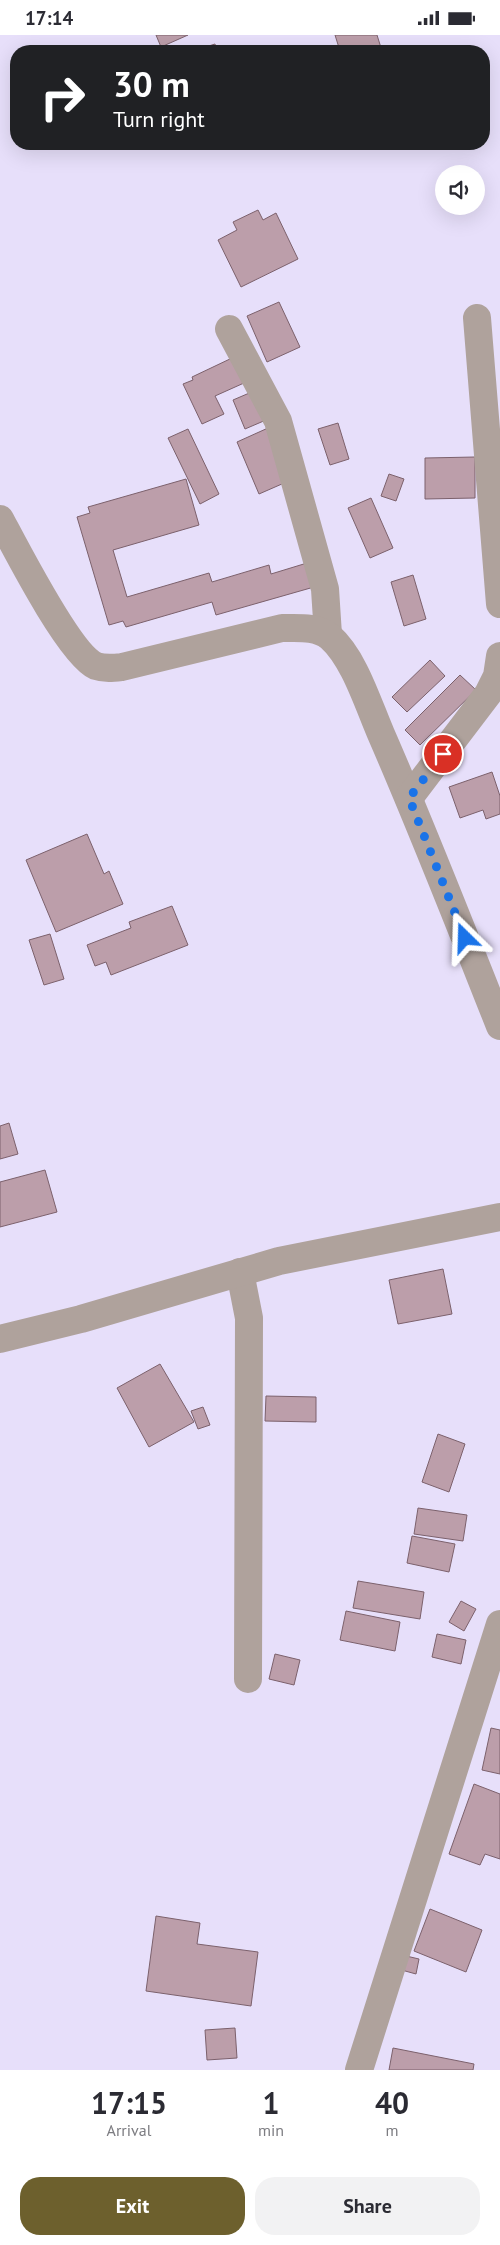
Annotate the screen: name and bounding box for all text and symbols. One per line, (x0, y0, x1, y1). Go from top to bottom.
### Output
text: 17:14 (25, 6, 73, 30)
text: 30 m (113, 61, 190, 107)
icon: right (30, 65, 95, 130)
text: Turn right (113, 105, 205, 133)
map controls (435, 165, 485, 215)
button: sound (435, 165, 485, 215)
pin (422, 733, 464, 775)
icon: arrive (429, 740, 457, 768)
position arrow (438, 911, 490, 963)
text: 17:15 (91, 2083, 167, 2122)
text: 1 (263, 2083, 280, 2122)
text: 40 (375, 2083, 409, 2122)
text: Arrival (107, 2120, 151, 2140)
text: min (258, 2120, 284, 2140)
text: m (386, 2120, 399, 2140)
button: Exit (20, 2177, 245, 2235)
button: Share (255, 2177, 480, 2235)

